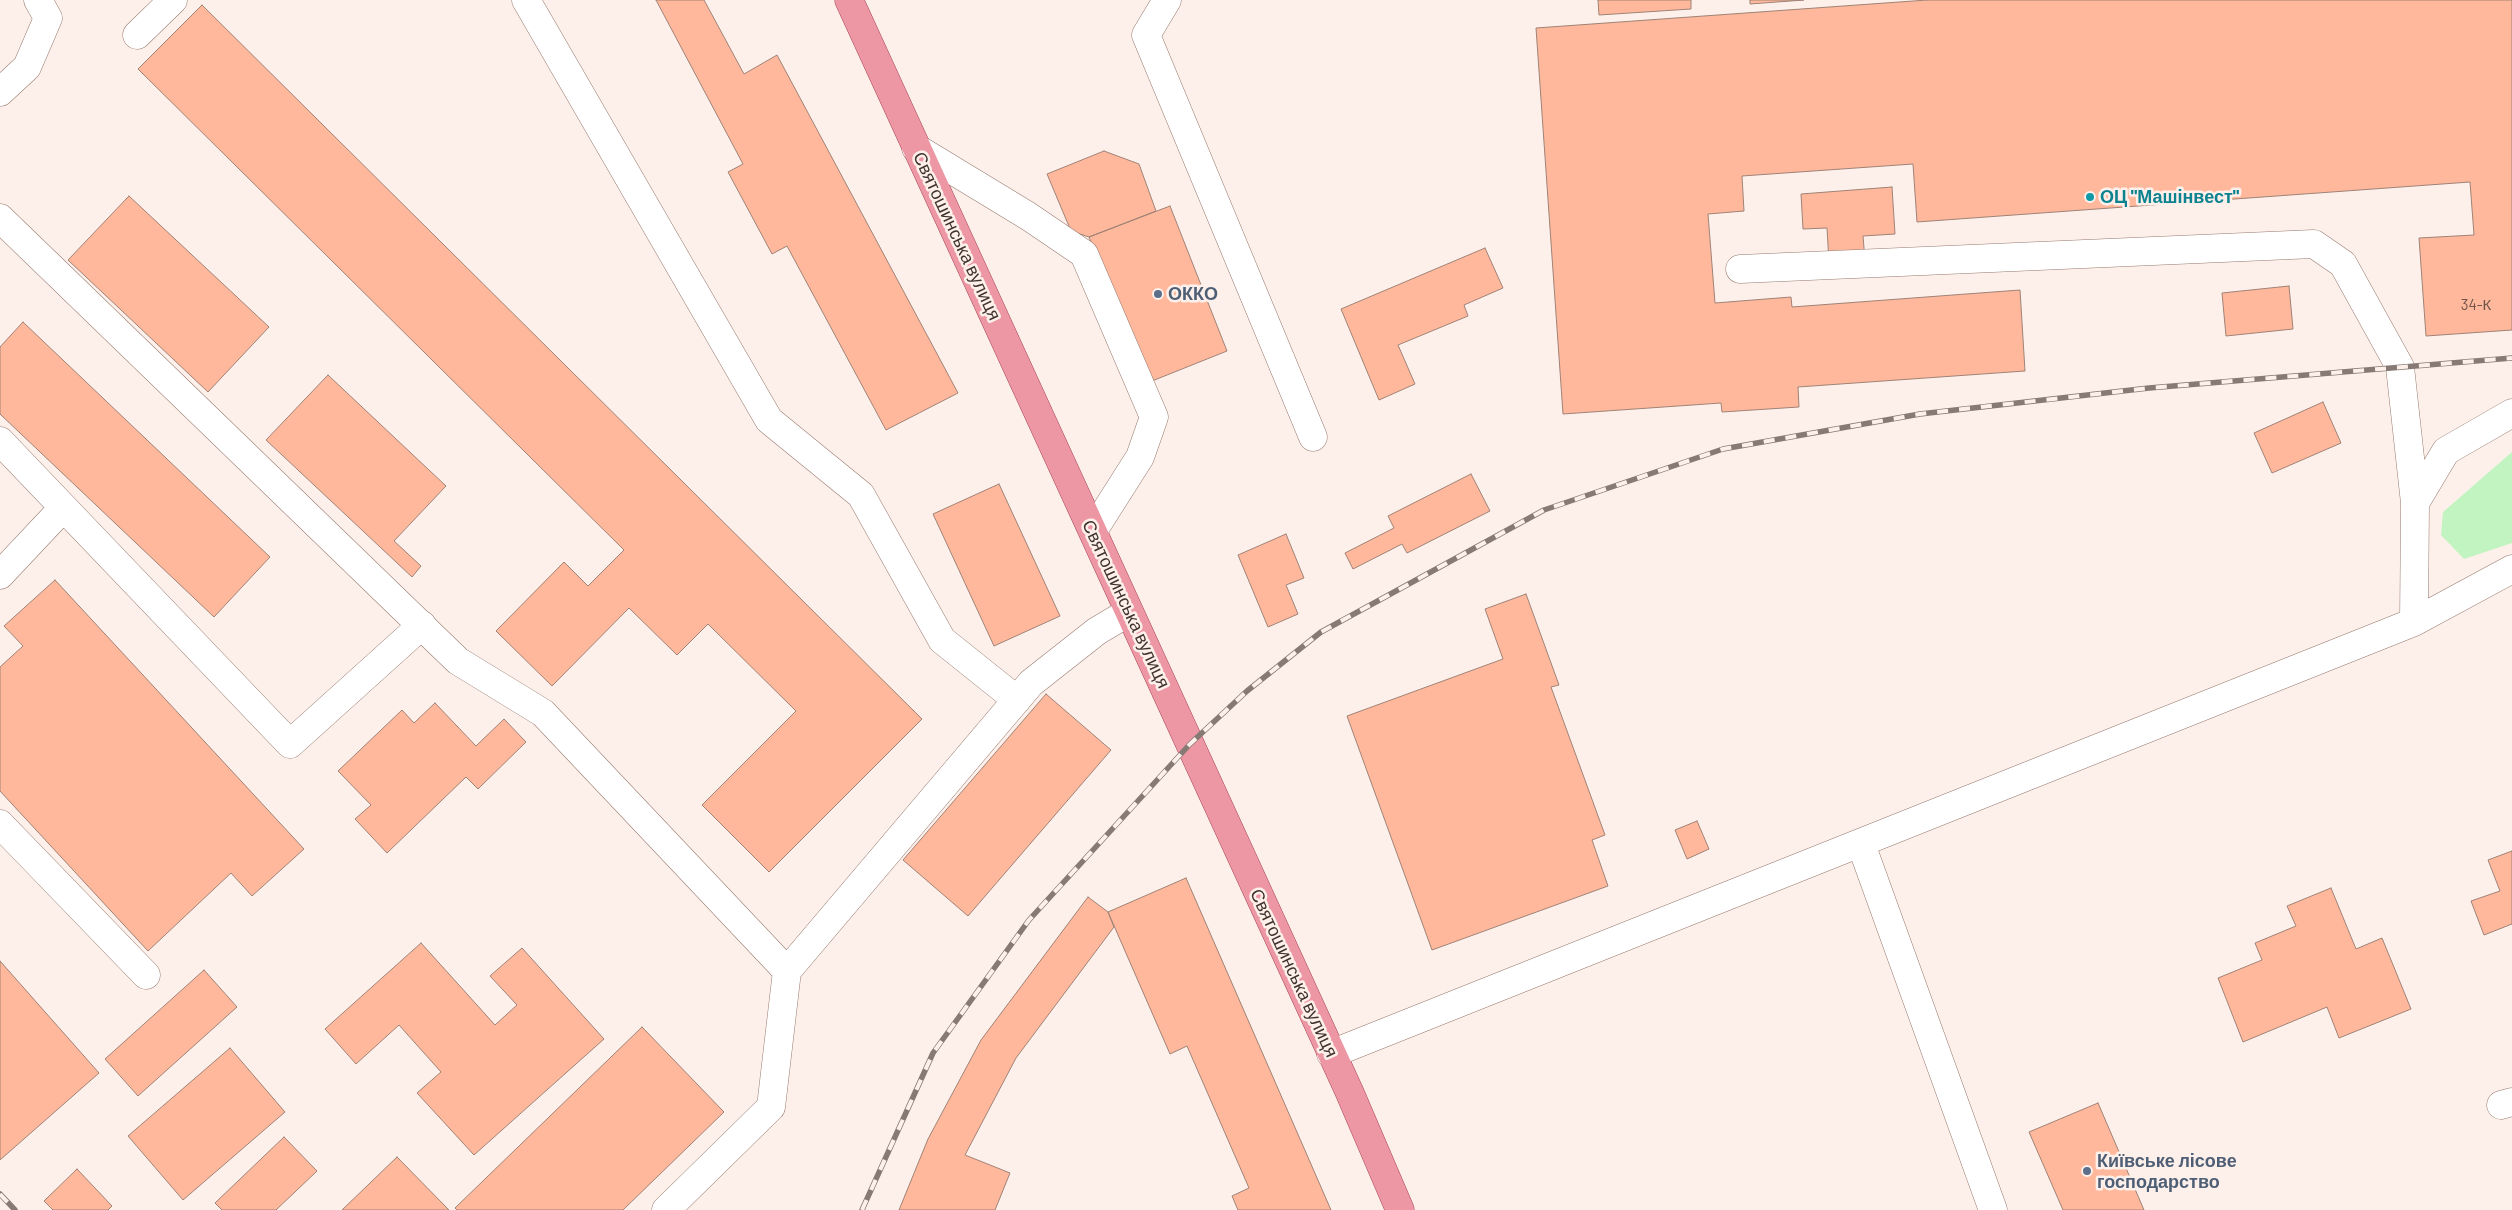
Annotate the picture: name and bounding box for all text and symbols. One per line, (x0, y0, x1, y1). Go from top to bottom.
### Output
street label: Святошинська вулиця (908, 148, 1006, 324)
place label: ОЦ "Машінвест" (2100, 186, 2239, 208)
marker: ОЦ "Машінвест" (2084, 191, 2096, 203)
place label: ОККО (1168, 283, 1218, 305)
marker: ОККО (1152, 288, 1164, 300)
house number: 34-К (2461, 296, 2491, 314)
street label: Святошинська вулиця (1077, 516, 1175, 692)
street label: Святошинська вулиця (1245, 885, 1343, 1061)
place label: Київське лісове господарство (2097, 1150, 2237, 1192)
marker: Київське лісове господарство (2081, 1165, 2093, 1177)

